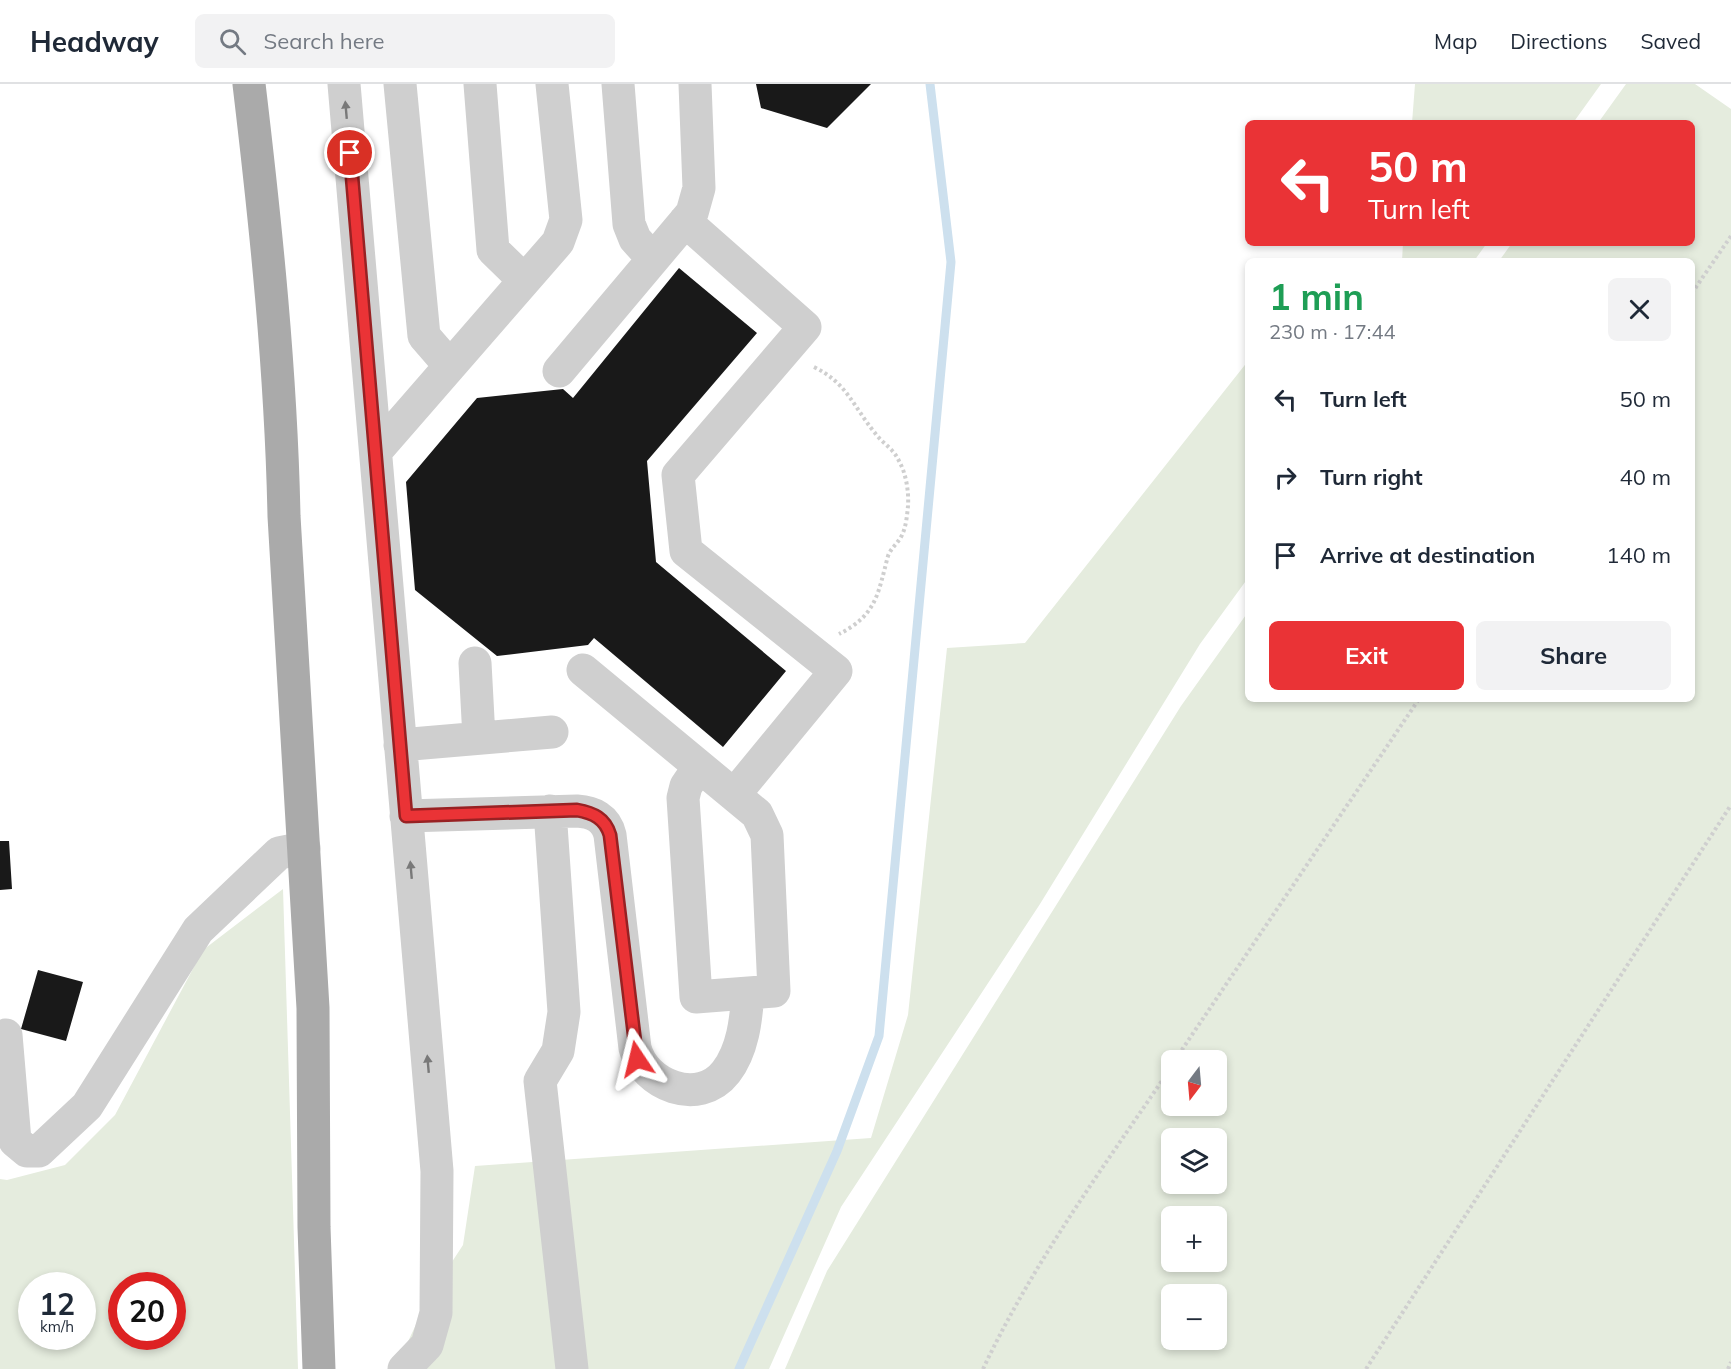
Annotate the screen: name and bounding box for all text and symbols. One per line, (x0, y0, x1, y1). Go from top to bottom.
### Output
search box (195, 14, 615, 68)
text: Headway (30, 24, 159, 59)
icon: search (216, 25, 249, 58)
text: Search here (264, 27, 385, 55)
text: Map (1434, 28, 1477, 54)
text: Directions (1510, 28, 1607, 54)
text: Saved (1640, 28, 1701, 54)
one-way arrow (341, 101, 351, 120)
pin (324, 127, 375, 178)
icon: arrive (333, 136, 366, 169)
text: 50 m (1368, 140, 1468, 193)
icon: left (1269, 144, 1347, 222)
text: Turn left (1368, 192, 1470, 226)
text: 1 min (1269, 274, 1364, 319)
button: close (1608, 278, 1671, 341)
text: 230 m · 17:44 (1269, 319, 1395, 344)
icon: left (1269, 383, 1302, 416)
text: Turn left (1320, 385, 1407, 413)
text: 50 m (1620, 385, 1671, 413)
icon: right (1269, 461, 1302, 494)
text: Turn right (1320, 463, 1423, 491)
text: 40 m (1620, 463, 1671, 491)
icon: arrive (1269, 539, 1302, 572)
text: Arrive at destination (1320, 541, 1535, 569)
text: 140 m (1606, 541, 1671, 569)
button: Exit (1269, 621, 1464, 690)
button: Share (1476, 621, 1671, 690)
one-way arrow (406, 860, 415, 879)
position arrow (605, 1027, 669, 1091)
north arrow (1161, 1050, 1227, 1116)
map controls (1161, 1050, 1227, 1350)
one-way arrow (423, 1054, 433, 1073)
button: layers (1161, 1128, 1227, 1194)
button: + (1161, 1206, 1227, 1272)
speed limit sign: 20 (108, 1272, 186, 1350)
button: − (1161, 1284, 1227, 1350)
text: 12 (39, 1285, 75, 1323)
text: km/h (40, 1317, 74, 1336)

